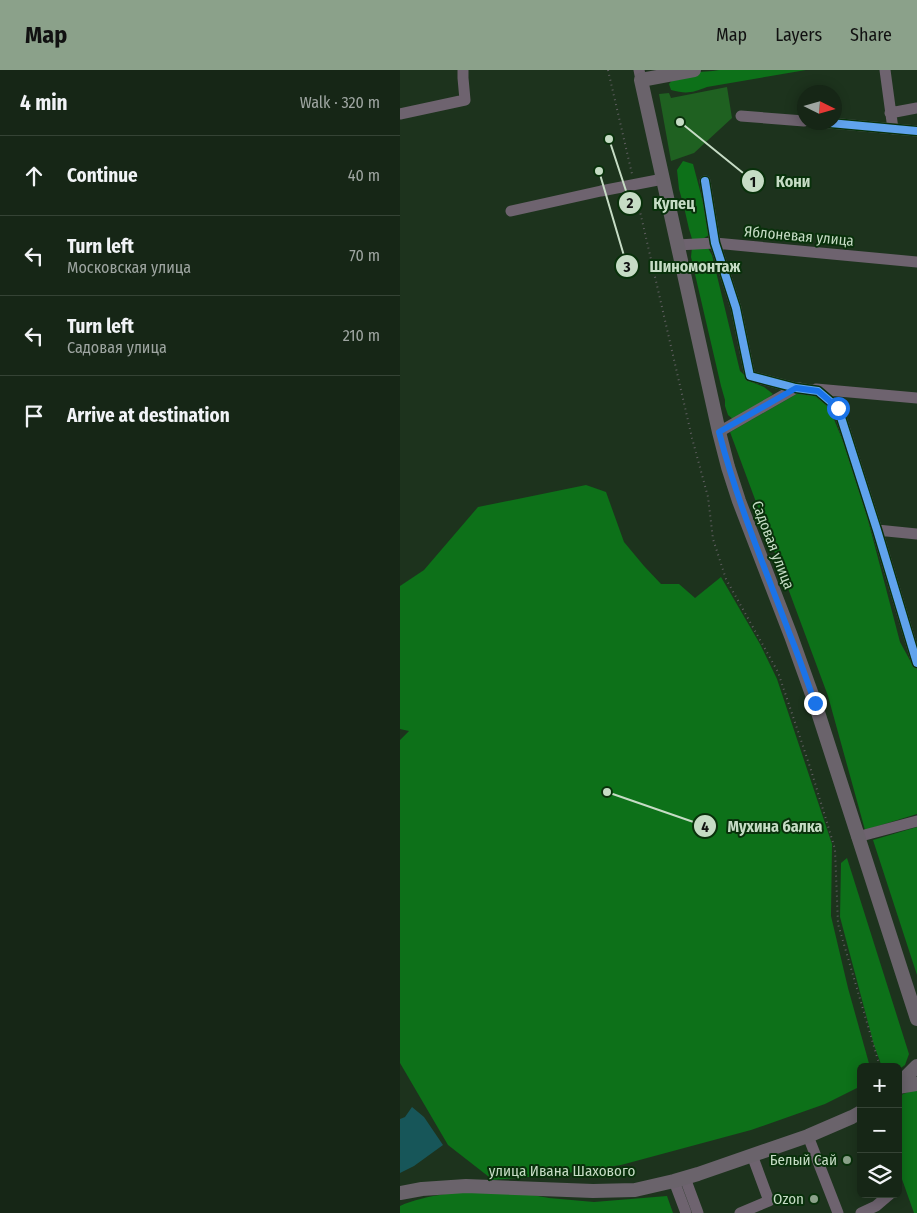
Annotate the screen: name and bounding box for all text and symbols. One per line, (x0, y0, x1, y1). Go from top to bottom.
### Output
text: Map (25, 21, 67, 49)
text: Map (716, 24, 747, 46)
text: Layers (775, 24, 822, 46)
text: Share (850, 24, 892, 46)
north arrow (797, 85, 842, 130)
text: 4 min (20, 90, 68, 116)
text: Walk · 320 m (300, 93, 380, 112)
icon: ahead (20, 162, 48, 190)
text: Continue (67, 164, 138, 187)
text: 40 m (348, 166, 380, 185)
callout: Кони (741, 166, 820, 197)
text: Кони (776, 172, 810, 191)
text: 1 (750, 173, 756, 191)
callout: Купец (618, 187, 704, 218)
text: 2 (626, 194, 634, 212)
text: Купец (653, 194, 695, 213)
street label: Яблоневая улица (743, 222, 855, 250)
text: Turn left (67, 235, 134, 258)
icon: left (20, 242, 48, 270)
text: 70 m (349, 246, 380, 265)
callout: Шиномонтаж (615, 251, 751, 282)
text: Шиномонтаж (650, 257, 740, 276)
text: Московская улица (67, 258, 191, 277)
text: 3 (622, 258, 631, 276)
text: Turn left (67, 315, 134, 338)
icon: left (20, 322, 48, 350)
text: 210 m (343, 326, 380, 345)
text: Садовая улица (67, 338, 167, 357)
route start (827, 397, 850, 420)
icon: arrive (20, 402, 48, 430)
text: Arrive at destination (67, 404, 230, 427)
street label: Садовая улица (748, 498, 798, 592)
route end (804, 692, 827, 715)
callout: Мухина балка (693, 811, 833, 842)
text: Мухина балка (727, 817, 823, 836)
text: 4 (701, 818, 709, 836)
map controls (857, 1063, 902, 1198)
button: + (857, 1063, 902, 1108)
button: − (857, 1108, 902, 1153)
place label: Белый Сай (770, 1151, 837, 1169)
button: layers (857, 1153, 902, 1198)
marker: Белый Сай (841, 1154, 853, 1166)
street label: улица Ивана Шахового (489, 1162, 635, 1180)
place label: Ozon (773, 1190, 804, 1208)
marker: Ozon (808, 1193, 820, 1205)

